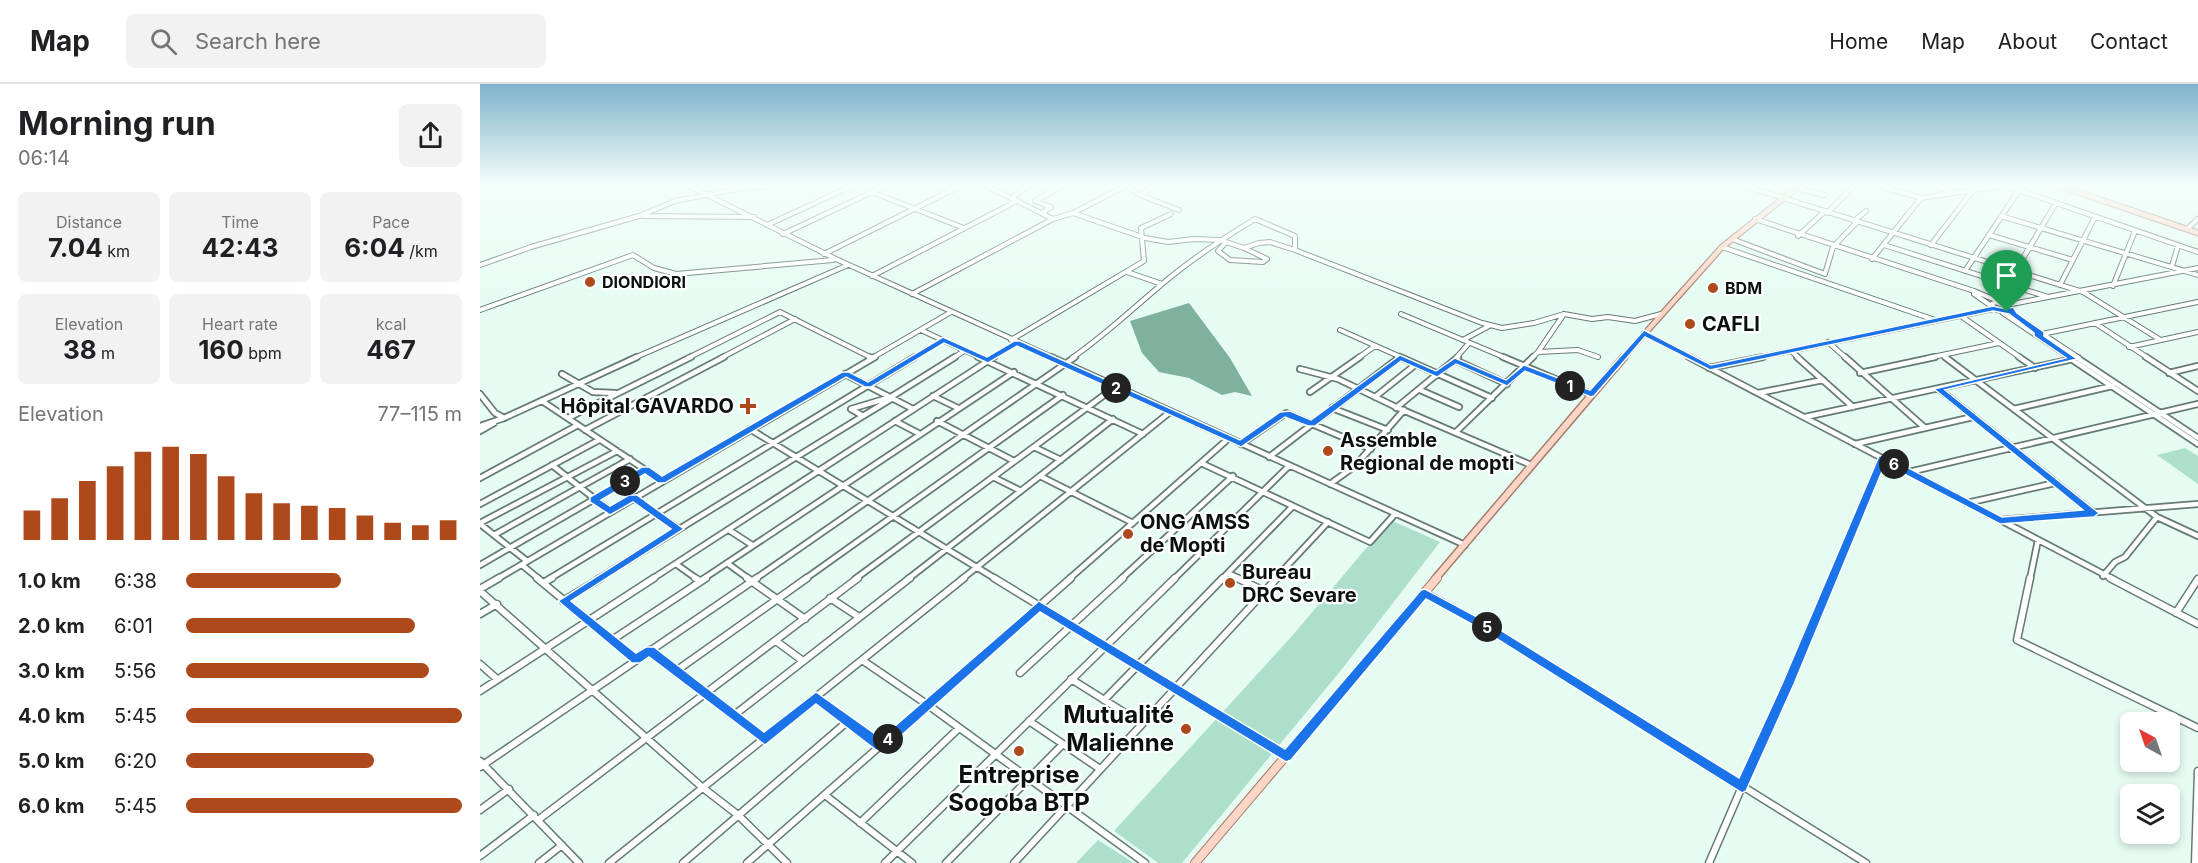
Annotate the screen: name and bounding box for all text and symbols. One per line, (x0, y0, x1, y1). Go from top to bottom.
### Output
search box (126, 14, 546, 68)
text: Map (30, 24, 90, 58)
icon: search (147, 25, 180, 58)
text: Search here (195, 28, 321, 54)
text: Home (1829, 29, 1888, 54)
text: Map (1921, 29, 1965, 54)
text: About (1998, 29, 2057, 54)
text: Contact (2090, 29, 2168, 54)
text: Morning run (18, 103, 216, 143)
button: share (399, 104, 462, 167)
text: 06:14 (18, 146, 70, 170)
text: Distance (56, 212, 122, 232)
text: Time (221, 212, 259, 232)
text: Pace (372, 212, 410, 232)
text: 7.04 (48, 232, 103, 263)
text: 42:43 (201, 232, 279, 263)
text: 6:04 (344, 232, 405, 263)
text: km (103, 241, 130, 261)
text: /km (405, 241, 438, 261)
pin (1981, 250, 2032, 312)
icon: arrive (1990, 259, 2023, 292)
place label: DIONDIORI (602, 272, 686, 292)
marker: DIONDIORI (583, 275, 597, 289)
place label: BDM (1725, 278, 1762, 298)
marker: BDM (1706, 281, 1720, 295)
place label: CAFLI (1702, 312, 1760, 336)
text: Elevation (55, 314, 123, 334)
text: Heart rate (202, 314, 278, 334)
text: kcal (376, 314, 406, 334)
marker: CAFLI (1683, 317, 1697, 331)
text: 38 (63, 334, 97, 365)
text: 160 (198, 334, 244, 365)
text: 467 (366, 334, 416, 365)
text: m (97, 343, 115, 363)
text: bpm (244, 343, 282, 363)
pin: 1 (1555, 371, 1585, 401)
pin: 2 (1101, 373, 1131, 403)
text: 1 (1567, 376, 1573, 396)
text: 2 (1111, 378, 1121, 398)
place label: Hôpital GAVARDO (561, 394, 734, 418)
marker: Hôpital GAVARDO (739, 397, 757, 415)
text: Elevation (18, 402, 104, 426)
text: 77–115 m (377, 402, 462, 426)
place label: Assemble Regional de mopti (1340, 428, 1514, 475)
marker: Assemble Regional de mopti (1321, 444, 1335, 458)
pin: 6 (1879, 449, 1909, 479)
text: 6 (1889, 454, 1899, 474)
pin: 3 (610, 466, 640, 496)
text: 3 (620, 471, 630, 491)
place label: ONG AMSS de Mopti (1140, 510, 1250, 557)
marker: ONG AMSS de Mopti (1121, 527, 1135, 541)
place label: Bureau DRC Sevare (1242, 560, 1357, 607)
text: 1.0 km (18, 569, 81, 593)
text: 6:38 (114, 569, 157, 593)
marker: Bureau DRC Sevare (1223, 576, 1237, 590)
pin: 5 (1472, 612, 1502, 642)
text: 2.0 km (18, 614, 85, 638)
text: 6:01 (114, 614, 153, 638)
text: 5 (1482, 617, 1492, 637)
text: 3.0 km (18, 659, 85, 683)
text: 5:56 (114, 659, 156, 683)
place label: Mutualité Malienne (1063, 700, 1174, 757)
text: 4.0 km (18, 704, 85, 728)
text: 5:45 (114, 704, 157, 728)
north arrow (2120, 712, 2180, 772)
map controls (2120, 712, 2180, 844)
marker: Mutualité Malienne (1179, 722, 1193, 736)
pin: 4 (873, 724, 903, 754)
text: 4 (883, 729, 893, 749)
marker: Entreprise Sogoba BTP (1012, 744, 1026, 758)
text: 5.0 km (18, 749, 85, 773)
text: 6:20 (114, 749, 157, 773)
place label: Entreprise Sogoba BTP (948, 760, 1090, 817)
button: layers (2120, 784, 2180, 844)
text: 6.0 km (18, 794, 85, 818)
text: 5:45 (114, 794, 157, 818)

